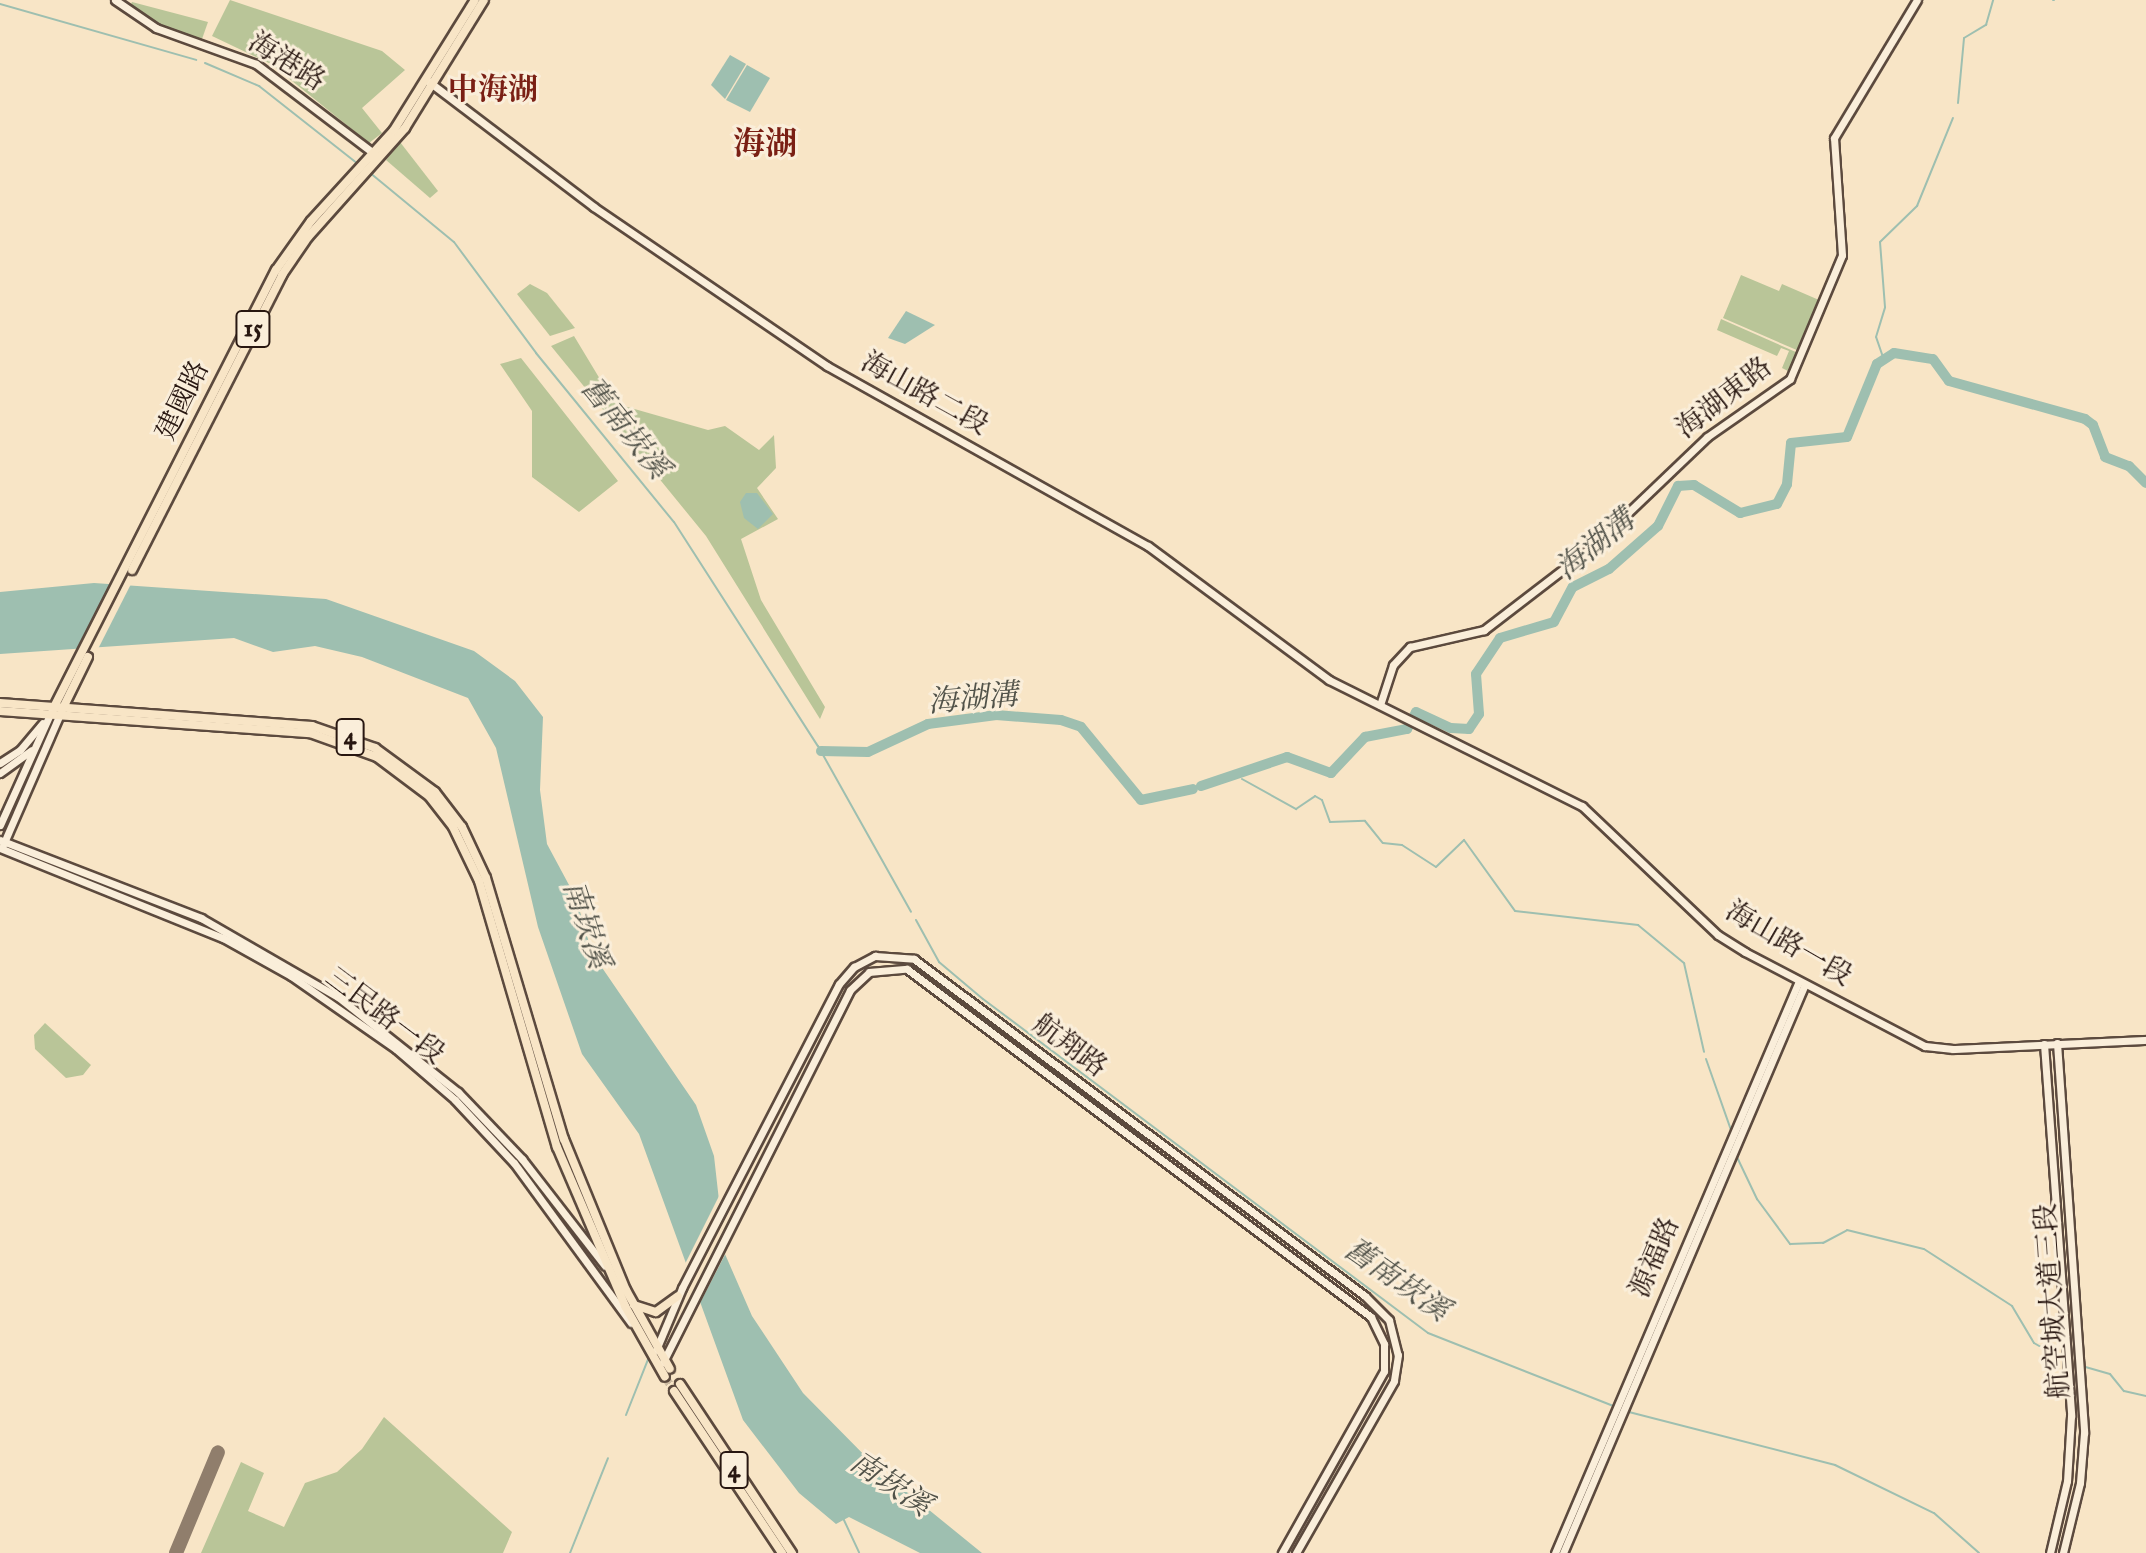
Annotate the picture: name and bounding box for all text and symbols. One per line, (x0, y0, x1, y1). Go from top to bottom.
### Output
street label: 海港路 (241, 26, 331, 100)
district label: 中海湖 (448, 73, 538, 109)
district label: 海湖 (733, 127, 797, 165)
road number: 15 (235, 307, 271, 351)
street label: 海山路二段 (855, 346, 993, 444)
street label: 海湖東路 (1671, 351, 1779, 447)
street label: 建國路 (150, 356, 218, 446)
water label: 舊南崁溪 (572, 371, 676, 487)
water label: 海湖溝 (1550, 504, 1642, 588)
water label: 海湖溝 (927, 678, 1019, 722)
road number: 4 (334, 715, 366, 759)
water label: 南崁溪 (554, 877, 616, 973)
street label: 海山路一段 (1719, 895, 1857, 995)
street label: 三民路一段 (318, 961, 450, 1073)
street label: 航翔路 (1025, 1008, 1113, 1086)
street label: 航空城大道三段 (2030, 1202, 2078, 1400)
street label: 源福路 (1624, 1213, 1688, 1303)
water label: 舊南崁溪 (1337, 1232, 1455, 1330)
water label: 南崁溪 (843, 1445, 937, 1525)
road number: 4 (718, 1448, 750, 1492)

